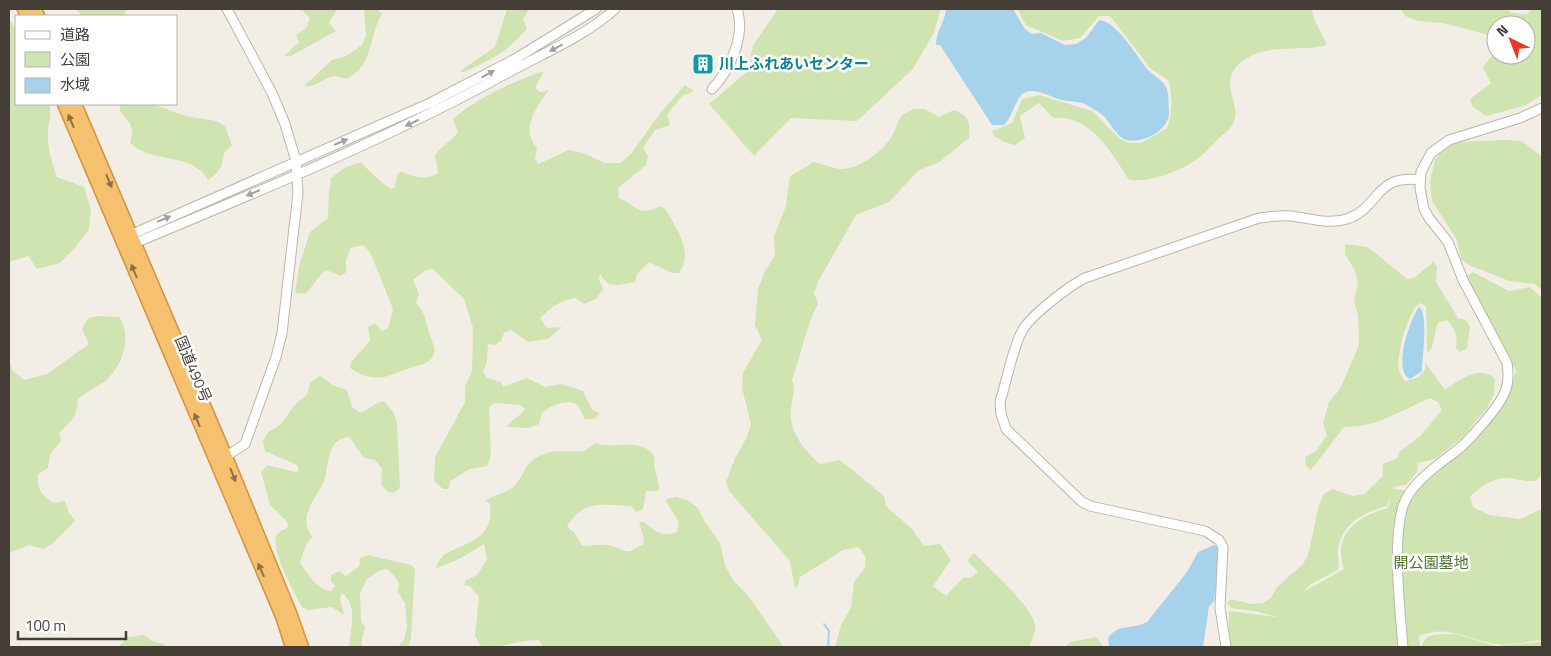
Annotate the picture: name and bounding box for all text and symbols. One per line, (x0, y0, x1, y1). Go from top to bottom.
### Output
legend (15, 15, 178, 105)
north arrow (1486, 15, 1536, 65)
text: N (1491, 19, 1513, 41)
text: 道路 (60, 23, 90, 46)
one-way arrow (549, 44, 563, 52)
text: 公園 (60, 48, 90, 71)
building icon: 川上ふれあいセンター (691, 52, 715, 76)
place label: 川上ふれあいセンター (719, 52, 869, 75)
one-way arrow (481, 70, 496, 78)
text: 水域 (60, 73, 90, 96)
one-way arrow (67, 113, 75, 128)
one-way arrow (405, 119, 419, 127)
one-way arrow (334, 138, 348, 146)
one-way arrow (105, 174, 113, 188)
one-way arrow (246, 189, 260, 197)
one-way arrow (157, 214, 171, 222)
one-way arrow (129, 264, 137, 278)
street label: 国道490号 (169, 332, 218, 406)
one-way arrow (193, 413, 201, 427)
one-way arrow (230, 468, 238, 482)
park label: 開公園墓地 (1393, 551, 1469, 574)
one-way arrow (257, 563, 265, 577)
scale bar (18, 608, 125, 640)
text: 100 m (25, 614, 66, 637)

